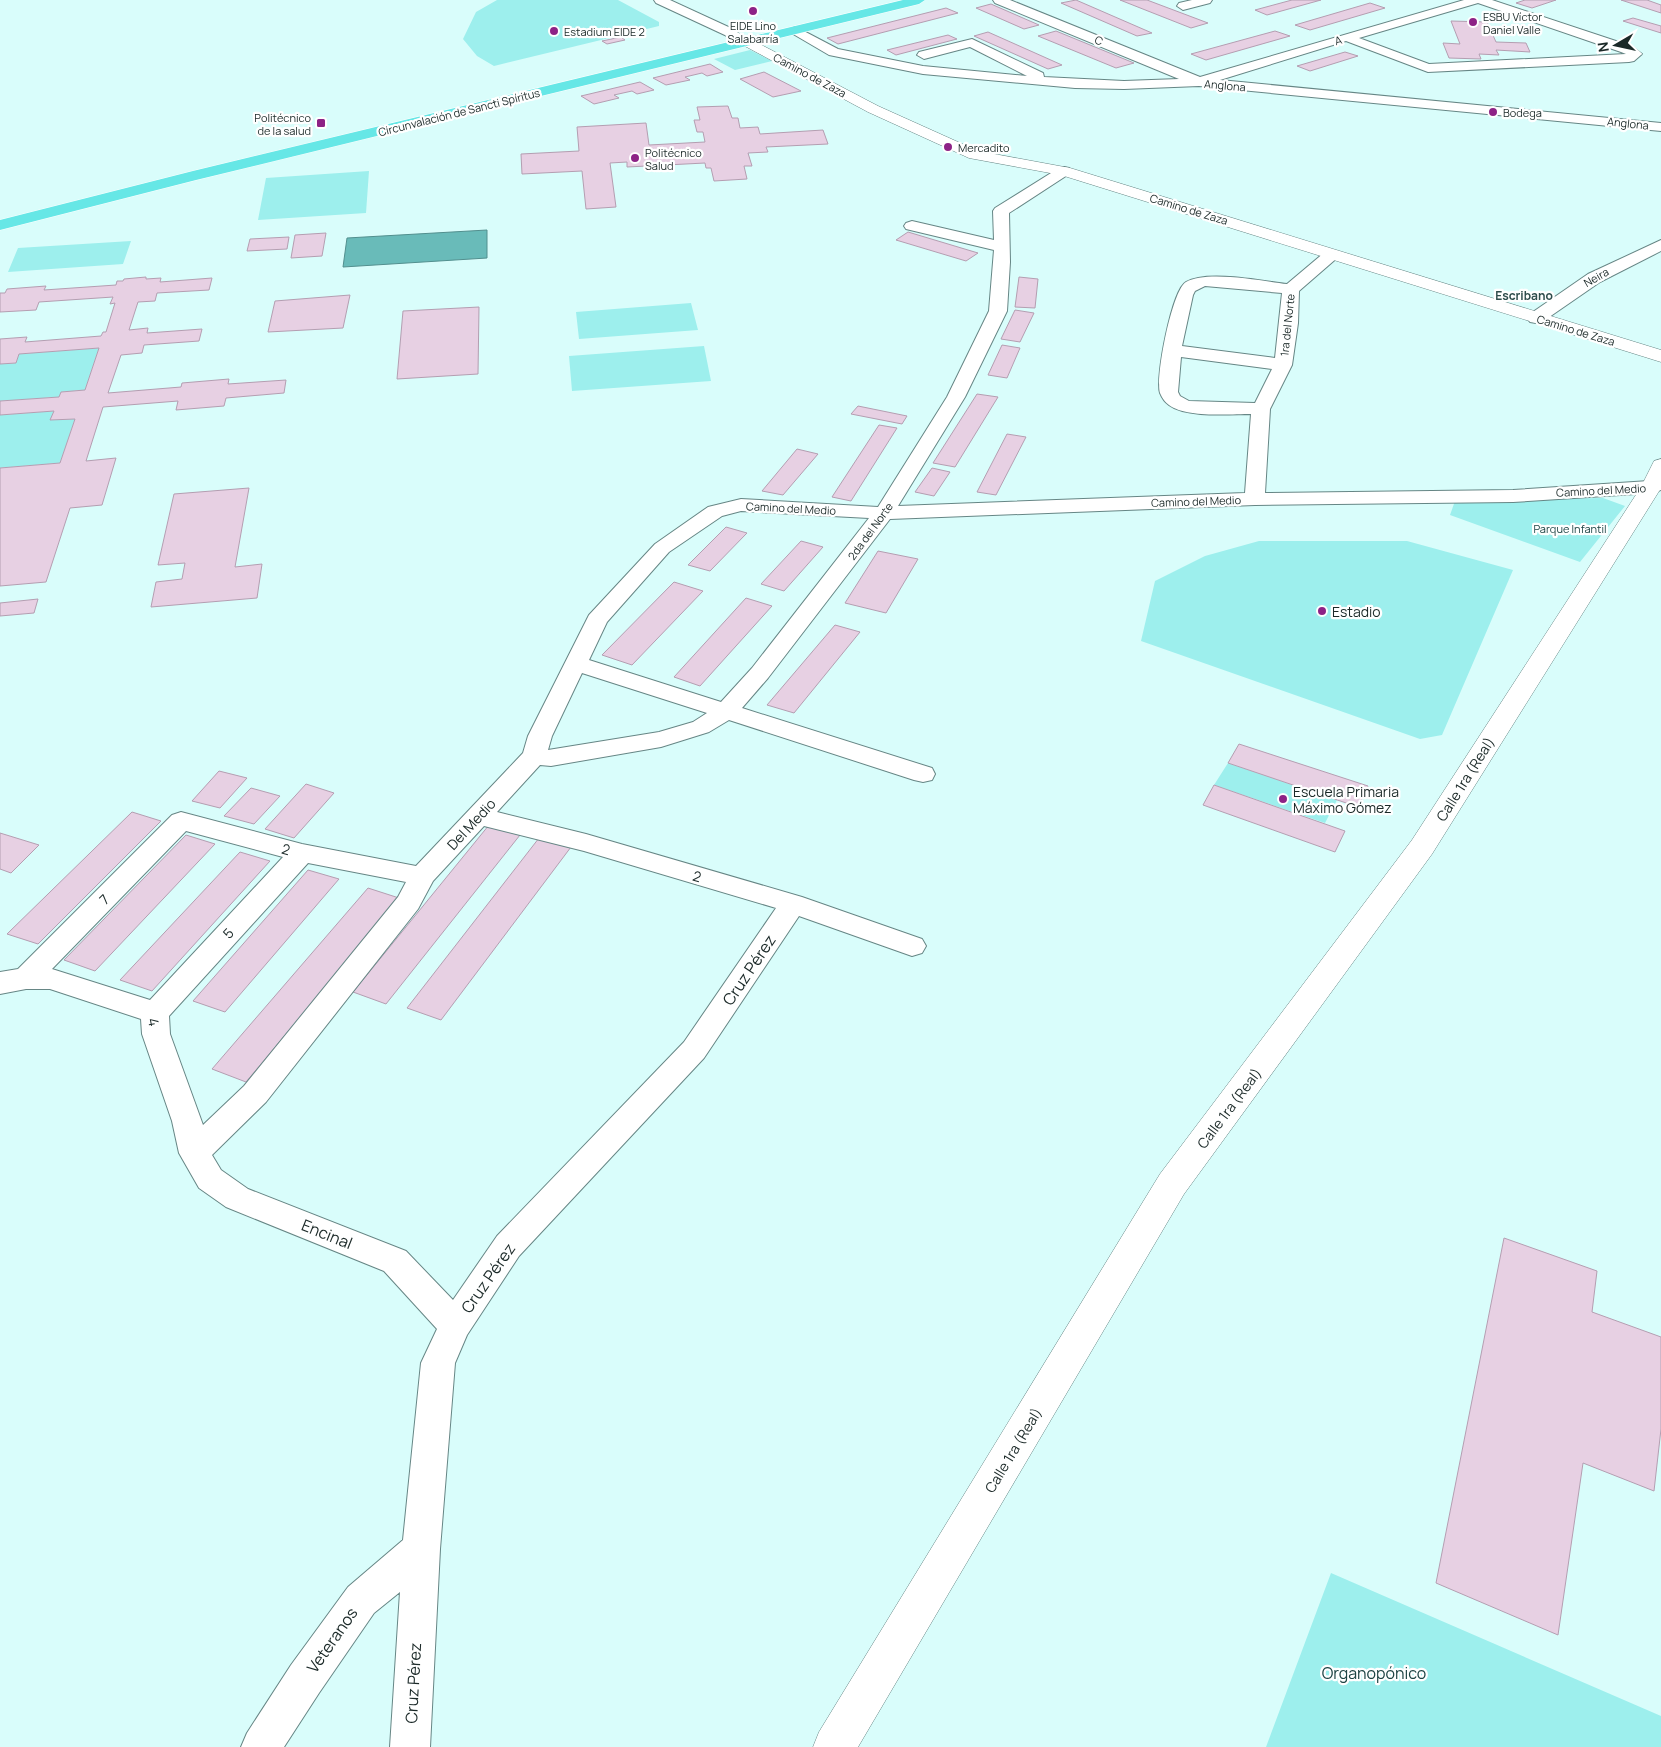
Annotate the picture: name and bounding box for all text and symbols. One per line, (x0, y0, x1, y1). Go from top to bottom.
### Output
marker: EIDE Lino Salabarría (747, 5, 759, 17)
place label: ESBU Víctor Daniel Valle (1483, 9, 1542, 37)
marker: ESBU Víctor Daniel Valle (1467, 16, 1479, 28)
place label: EIDE Lino Salabarría (728, 18, 778, 46)
north arrow (1591, 20, 1641, 70)
place label: Estadium EIDE 2 (564, 24, 645, 39)
marker: Estadium EIDE 2 (548, 25, 560, 37)
street label: C (1093, 32, 1106, 48)
street label: A (1333, 32, 1343, 48)
text: N (1592, 41, 1613, 54)
street label: Camino de Zaza (771, 49, 849, 101)
street label: Anglona (1204, 76, 1246, 94)
street label: Circunvalación de Sancti Spíritus (377, 85, 542, 139)
place label: Bodega (1503, 105, 1542, 120)
marker: Bodega (1487, 106, 1499, 118)
place label: Politécnico de la salud (254, 110, 311, 138)
street label: Anglona (1606, 113, 1650, 133)
marker: Politécnico de la salud (315, 117, 327, 129)
place label: Mercadito (958, 140, 1010, 155)
marker: Mercadito (942, 141, 954, 153)
place label: Politécnico Salud (645, 145, 702, 173)
marker: Politécnico Salud (629, 152, 641, 164)
street label: Camino de Zaza (1148, 190, 1230, 228)
street label: Neira (1581, 264, 1611, 290)
district label: Escribano (1495, 287, 1553, 304)
street label: 1ra del Norte (1276, 292, 1298, 357)
street label: Camino de Zaza (1535, 311, 1617, 349)
street label: Camino del Medio (1556, 480, 1647, 500)
street label: Camino del Medio (1151, 492, 1242, 510)
street label: Camino del Medio (746, 498, 837, 518)
street label: 2da del Norte (844, 499, 896, 563)
park label: Parque Infantil (1533, 521, 1607, 536)
place label: Estadio (1332, 602, 1381, 621)
marker: Estadio (1316, 605, 1328, 617)
street label: Calle 1ra (Real) (1432, 733, 1498, 825)
place label: Escuela Primaria Máximo Gómez (1293, 782, 1399, 817)
marker: Escuela Primaria Máximo Gómez (1277, 793, 1289, 805)
street label: Del Medio (442, 794, 500, 854)
street label: 2 (280, 839, 292, 859)
street label: 2 (691, 866, 703, 886)
street label: 7 (95, 890, 113, 908)
street label: 5 (218, 924, 238, 942)
street label: Cruz Pérez (717, 930, 781, 1010)
street label: 4 (144, 1016, 164, 1028)
street label: Calle 1ra (Real) (1193, 1064, 1265, 1152)
street label: Encinal (298, 1214, 356, 1254)
street label: Cruz Pérez (456, 1239, 520, 1317)
street label: Calle 1ra (Real) (980, 1404, 1046, 1496)
street label: Veteranos (301, 1603, 363, 1677)
street label: Cruz Pérez (400, 1642, 426, 1724)
park label: Organopónico (1322, 1662, 1426, 1684)

